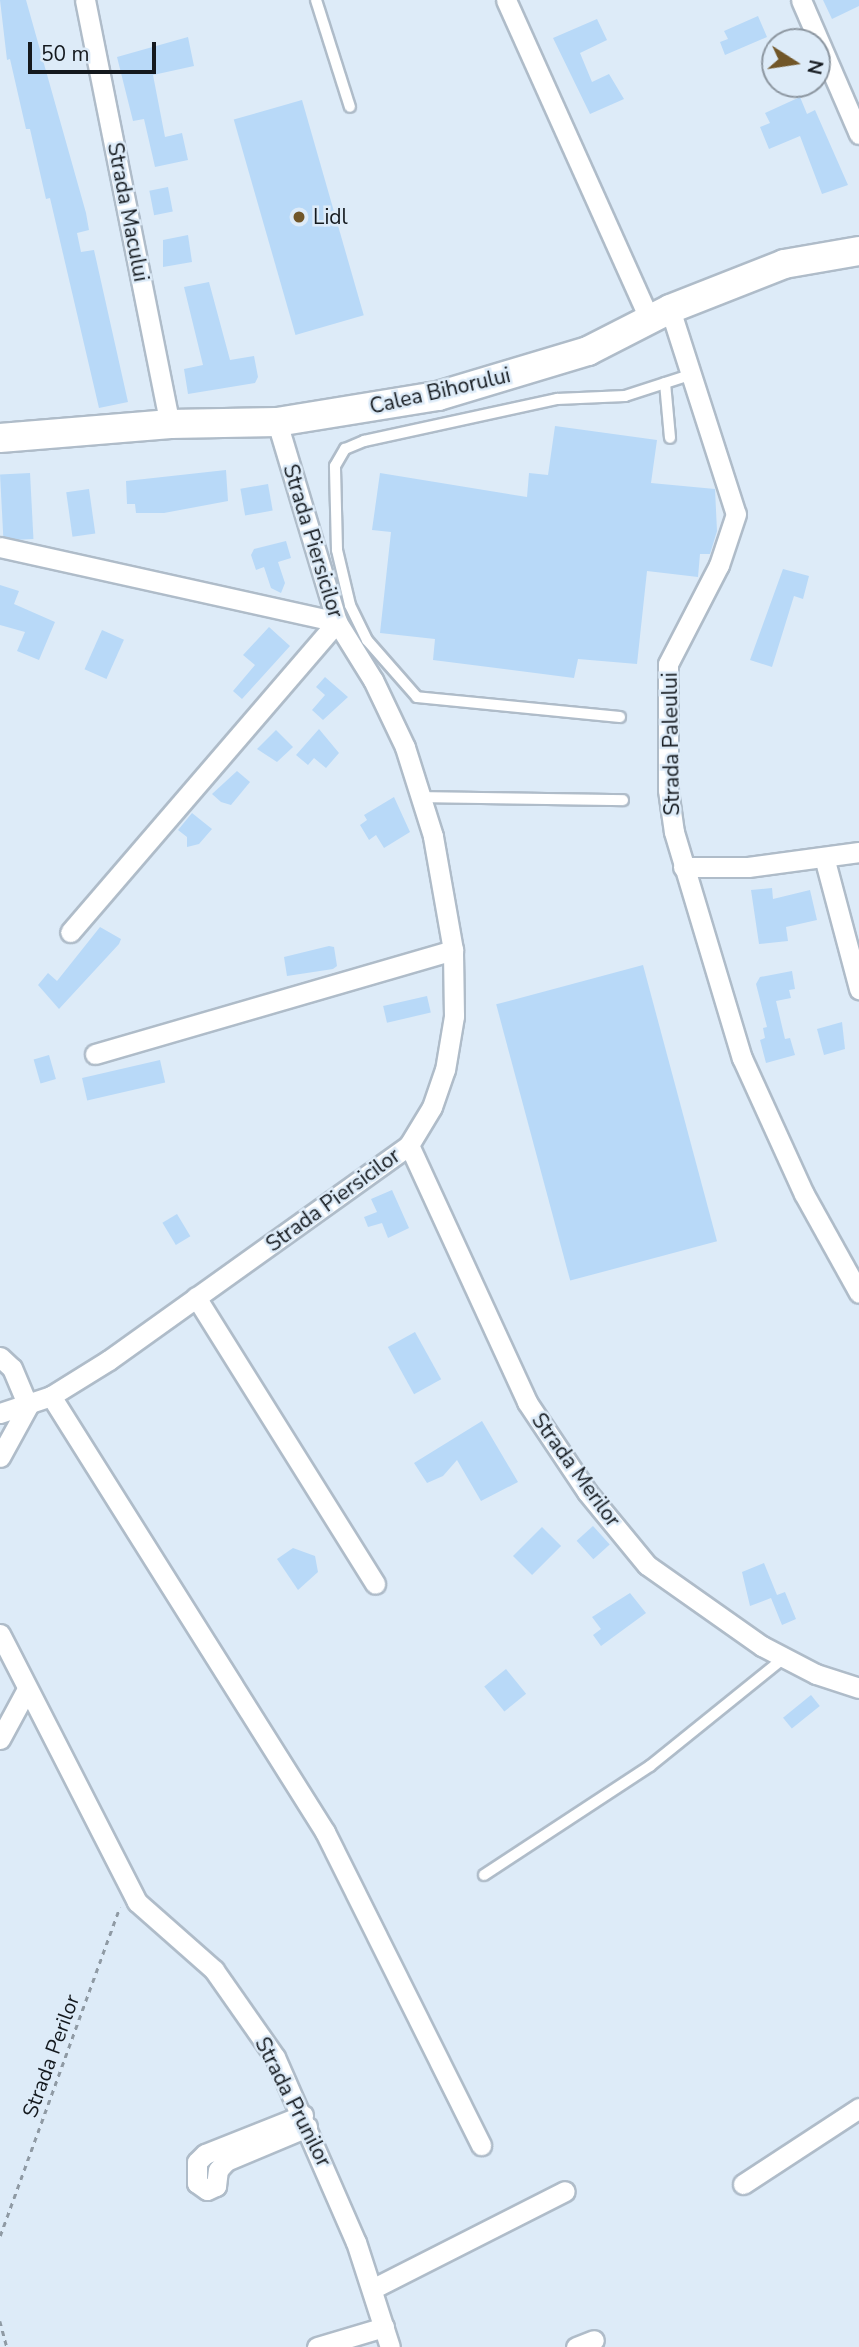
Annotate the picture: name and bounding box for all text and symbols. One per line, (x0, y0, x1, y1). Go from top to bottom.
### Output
scale bar (32, 28, 159, 72)
north arrow (761, 28, 831, 98)
text: 50 m (41, 40, 90, 68)
text: N (800, 57, 829, 77)
street label: Strada Macului (102, 140, 154, 284)
place label: Lidl (313, 204, 348, 230)
marker: Lidl (291, 209, 307, 225)
street label: Calea Bihorului (367, 363, 513, 419)
street label: Strada Piersicilor (278, 461, 348, 621)
street label: Strada Paleului (657, 672, 685, 816)
street label: Strada Piersicilor (261, 1143, 405, 1257)
street label: Strada Merilor (526, 1408, 626, 1532)
street label: Strada Perilor (17, 1991, 85, 2121)
street label: Strada Prunilor (250, 2033, 336, 2171)

